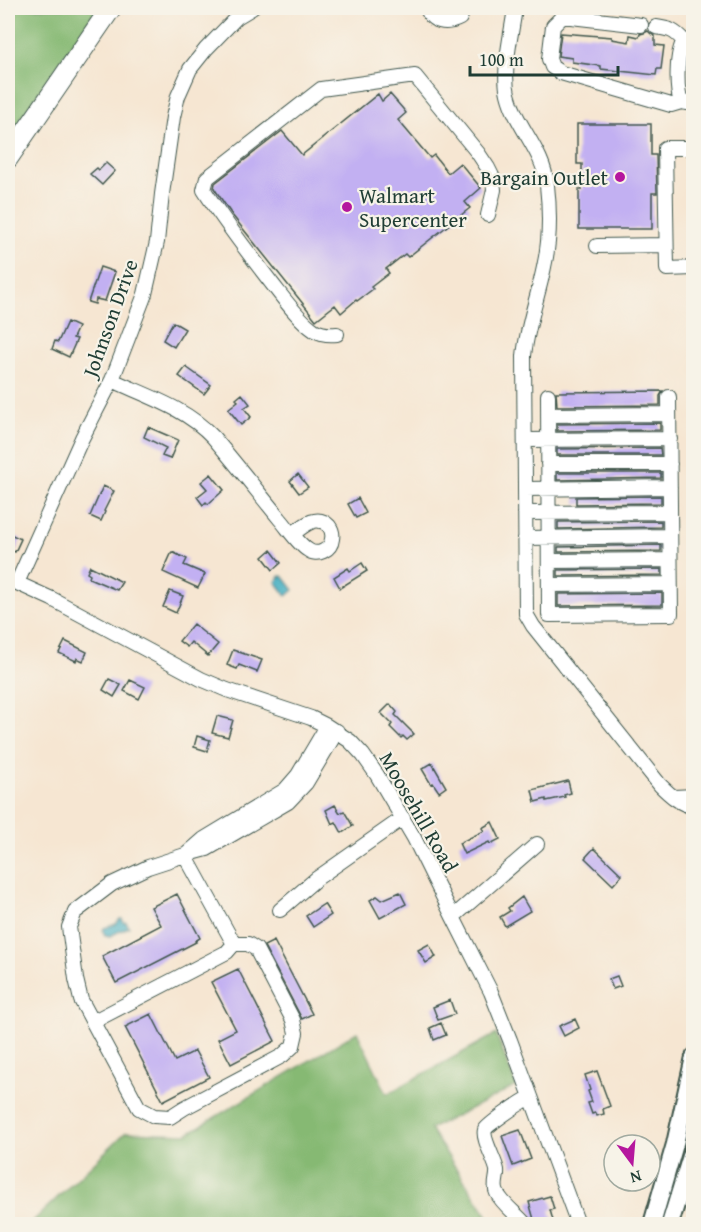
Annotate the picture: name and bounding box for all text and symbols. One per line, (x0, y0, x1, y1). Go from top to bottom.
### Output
scale bar (470, 39, 618, 77)
text: 100 m (479, 46, 524, 73)
place label: Bargain Outlet (480, 162, 609, 193)
marker: Bargain Outlet (613, 170, 627, 184)
place label: Walmart Supercenter (359, 180, 467, 235)
marker: Walmart Supercenter (340, 200, 354, 214)
street label: Johnson Drive (73, 255, 146, 384)
street label: Moosehill Road (372, 746, 467, 879)
north arrow (602, 1133, 662, 1193)
text: N (627, 1164, 645, 1191)

